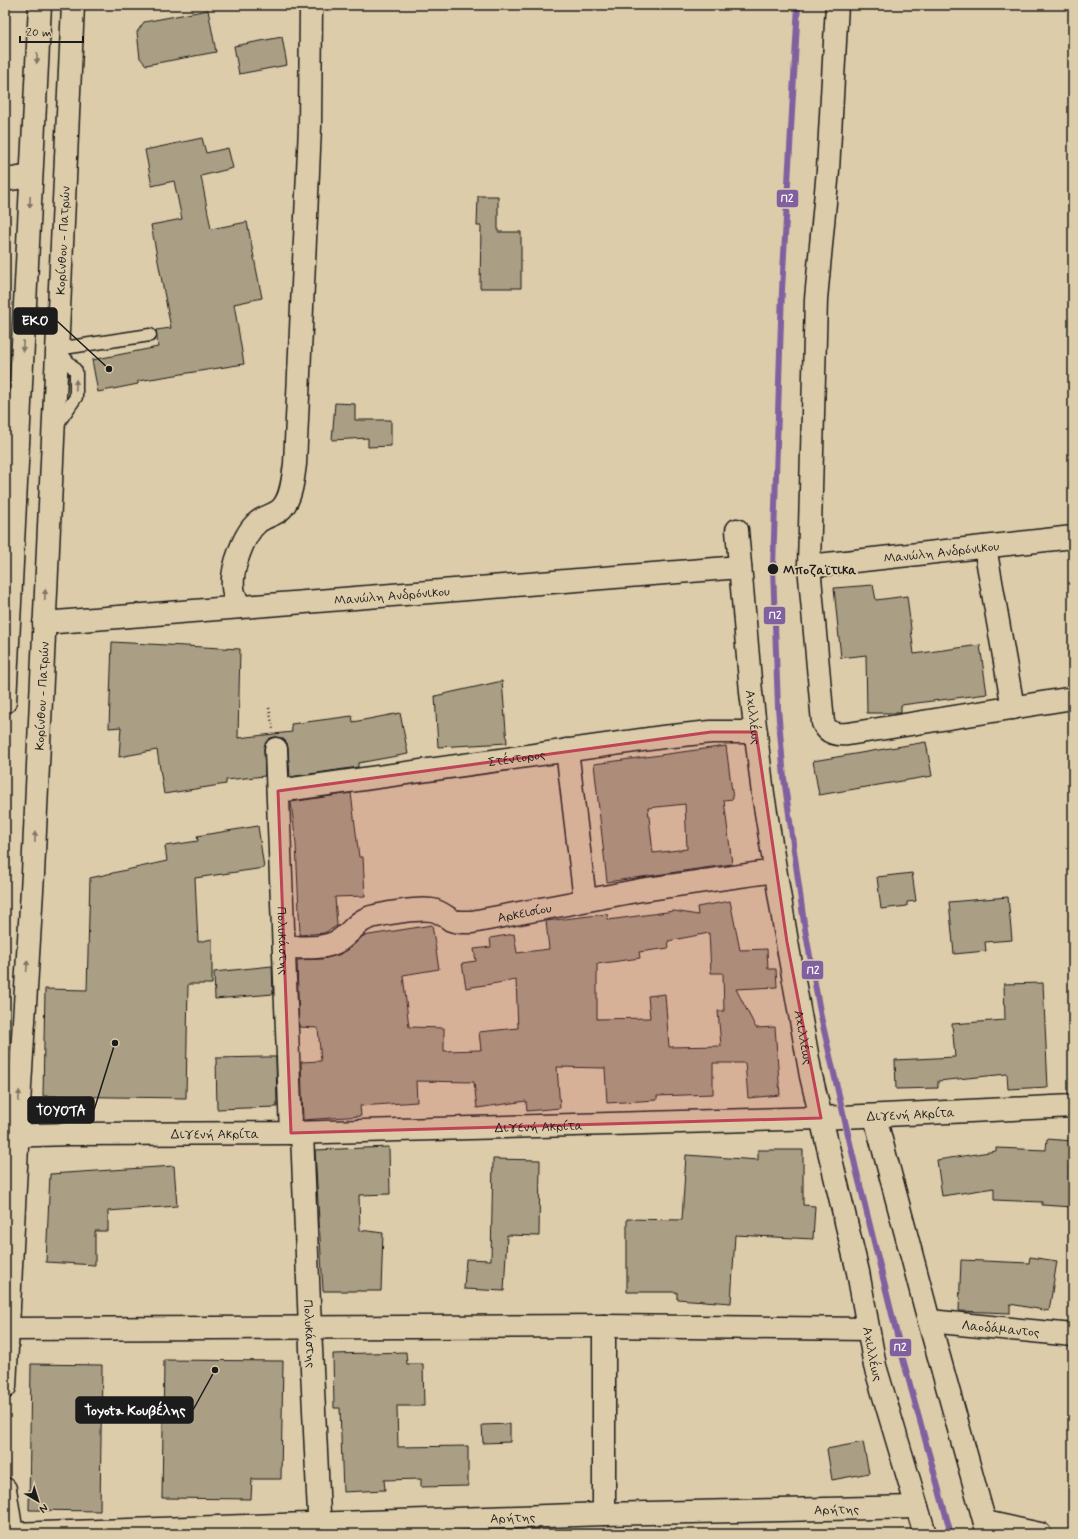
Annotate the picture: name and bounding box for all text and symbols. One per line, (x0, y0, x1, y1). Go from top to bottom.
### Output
scale bar (20, 18, 83, 44)
text: 20 m (26, 25, 52, 41)
one-way arrow (34, 52, 40, 65)
street label: Κορίνθου - Πατρών (53, 186, 75, 295)
line badge: Π2 (776, 189, 799, 208)
text: Π2 (781, 192, 794, 206)
one-way arrow (26, 196, 33, 208)
callout: EKO (14, 308, 57, 334)
text: EKO (21, 312, 49, 330)
one-way arrow (19, 340, 26, 352)
one-way arrow (73, 378, 79, 391)
street label: Μανώλη Ανδρόνικου (883, 538, 1000, 568)
marker: Μποζαϊτικα (766, 562, 780, 576)
place label: Μποζαϊτικα (783, 562, 857, 579)
street label: Μανώλη Ανδρόνικου (333, 583, 451, 610)
one-way arrow (42, 588, 48, 601)
line badge: Π2 (763, 606, 786, 625)
text: Π2 (769, 609, 782, 623)
street label: Κορίνθου - Πατρών (32, 641, 54, 751)
street label: Αχιλλέως (741, 689, 764, 746)
street label: Στέντορος (487, 747, 547, 771)
one-way arrow (32, 830, 38, 843)
street label: Αρκεισίου (496, 900, 553, 927)
street label: Πολυκάστης (272, 906, 292, 976)
one-way arrow (23, 960, 30, 972)
line badge: Π2 (801, 960, 824, 980)
text: Π2 (807, 964, 820, 978)
street label: Αχιλλέως (789, 1009, 816, 1066)
one-way arrow (16, 1089, 22, 1102)
callout: TOYOTA (28, 1097, 94, 1123)
text: TOYOTA (36, 1102, 86, 1120)
street label: Διγενή Ακρίτα (866, 1105, 955, 1126)
street label: Διγενή Ακρίτα (495, 1118, 583, 1137)
street label: Διγενή Ακρίτα (171, 1126, 259, 1144)
street label: Πολυκάστης (299, 1299, 319, 1369)
street label: Λαοδάμαντος (961, 1317, 1041, 1342)
street label: Αχιλλέως (858, 1325, 886, 1384)
line badge: Π2 (889, 1338, 912, 1357)
text: Π2 (894, 1341, 907, 1355)
callout: Toyota Κουβέλης (76, 1397, 193, 1423)
text: Toyota Κουβέλης (84, 1401, 186, 1420)
north arrow (18, 1481, 58, 1521)
text: N (36, 1500, 51, 1516)
street label: Αρήτης (814, 1501, 860, 1519)
street label: Αρήτης (490, 1509, 536, 1528)

